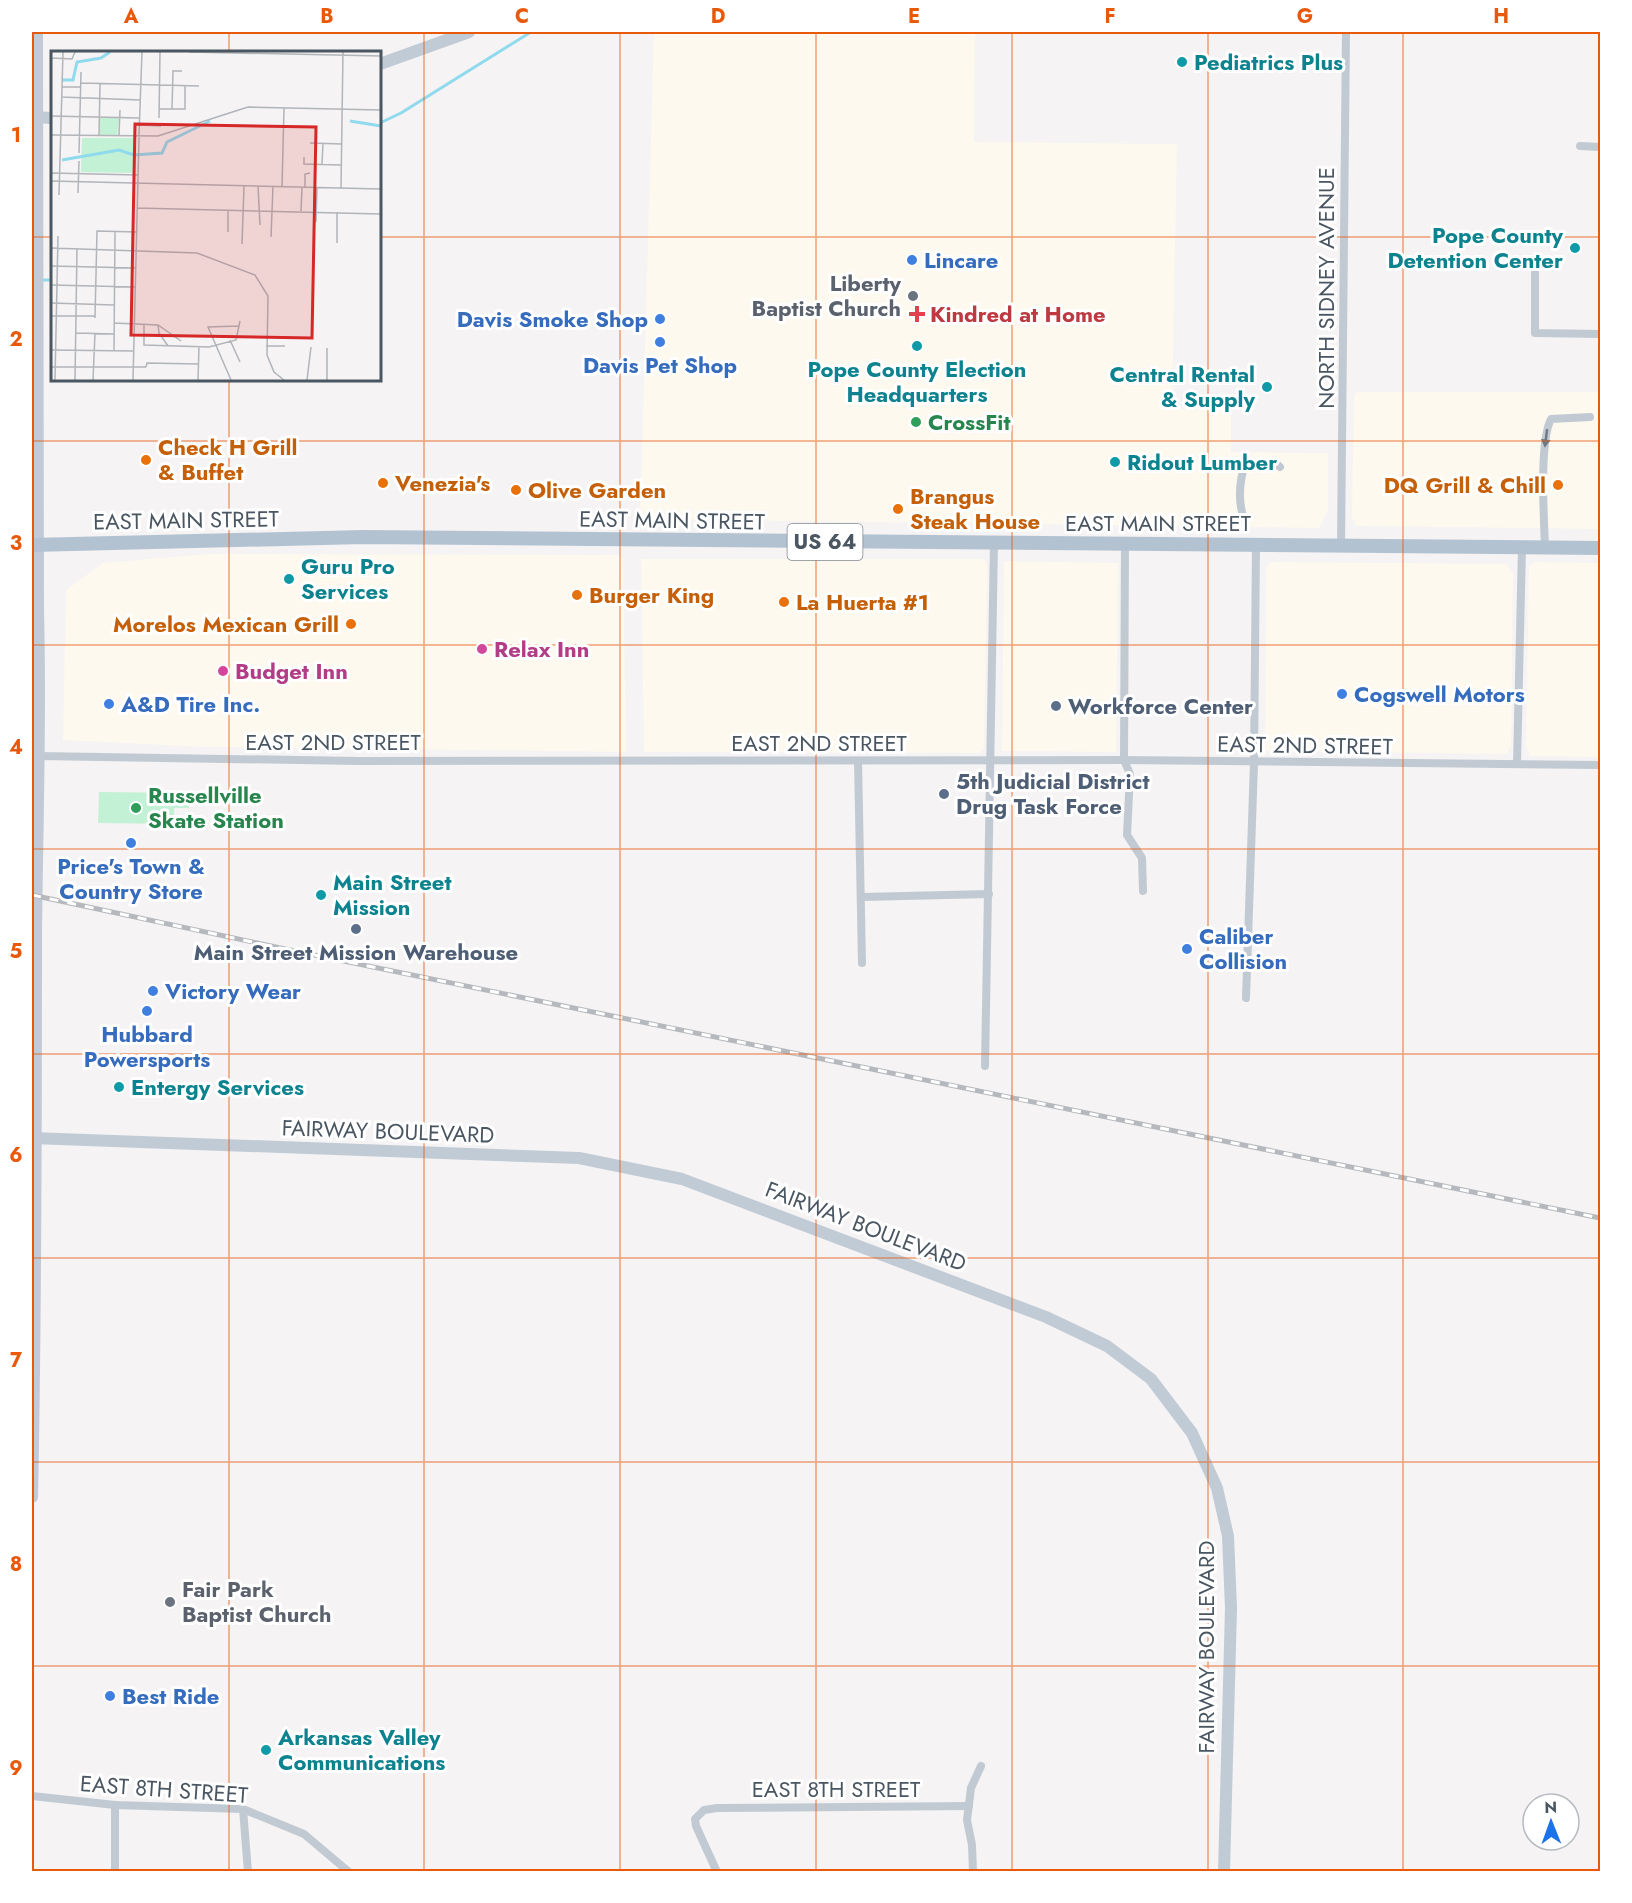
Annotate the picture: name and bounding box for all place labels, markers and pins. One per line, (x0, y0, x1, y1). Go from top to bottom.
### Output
place label: Pediatrics Plus (1194, 46, 1343, 78)
marker: Pediatrics Plus (1175, 55, 1189, 69)
place label: Pope County Detention Center (1387, 219, 1564, 276)
marker: Pope County Detention Center (1568, 241, 1582, 255)
place label: Lincare (924, 244, 998, 276)
marker: Lincare (905, 253, 919, 267)
place label: Liberty Baptist Church (752, 267, 902, 324)
marker: Liberty Baptist Church (906, 289, 920, 303)
place label: Kindred at Home (930, 298, 1106, 330)
place label: Davis Smoke Shop (457, 303, 648, 335)
marker: Kindred at Home (908, 305, 926, 323)
marker: Davis Smoke Shop (653, 312, 667, 326)
marker: Davis Pet Shop (653, 335, 667, 349)
marker: Pope County Election Headquarters (910, 339, 924, 353)
place label: Davis Pet Shop (583, 349, 737, 381)
place label: Pope County Election Headquarters (808, 353, 1026, 410)
place label: Central Rental & Supply (1110, 358, 1256, 415)
marker: Central Rental & Supply (1260, 380, 1274, 394)
place label: CrossFit (928, 406, 1010, 438)
marker: CrossFit (909, 415, 923, 429)
place label: Check H Grill & Buffet (158, 431, 298, 488)
place label: Ridout Lumber (1127, 446, 1277, 478)
marker: Check H Grill & Buffet (139, 453, 153, 467)
marker: Ridout Lumber (1108, 455, 1122, 469)
place label: Venezia's (394, 467, 490, 499)
place label: DQ Grill & Chill (1384, 469, 1546, 501)
place label: Olive Garden (528, 474, 666, 506)
marker: Venezia's (376, 476, 390, 490)
marker: DQ Grill & Chill (1551, 478, 1565, 492)
place label: Brangus Steak House (910, 480, 1040, 537)
marker: Olive Garden (509, 483, 523, 497)
marker: Brangus Steak House (891, 502, 905, 516)
place label: Guru Pro Services (301, 550, 395, 607)
marker: Guru Pro Services (282, 572, 296, 586)
place label: Burger King (589, 579, 714, 611)
place label: La Huerta #1 (796, 586, 929, 618)
marker: Burger King (570, 588, 584, 602)
marker: La Huerta #1 (777, 595, 791, 609)
place label: Morelos Mexican Grill (113, 608, 339, 640)
marker: Morelos Mexican Grill (344, 617, 358, 631)
place label: Relax Inn (494, 633, 589, 665)
marker: Relax Inn (475, 642, 489, 656)
place label: Budget Inn (235, 655, 348, 687)
marker: Budget Inn (216, 664, 230, 678)
place label: Cogswell Motors (1354, 678, 1525, 710)
marker: Cogswell Motors (1335, 687, 1349, 701)
place label: A&D Tire Inc. (120, 688, 260, 720)
place label: Workforce Center (1068, 690, 1253, 722)
marker: A&D Tire Inc. (102, 697, 116, 711)
marker: Workforce Center (1049, 699, 1063, 713)
place label: 5th Judicial District Drug Task Force (956, 765, 1149, 822)
place label: Russellville Skate Station (148, 779, 284, 836)
marker: 5th Judicial District Drug Task Force (937, 787, 951, 801)
marker: Russellville Skate Station (129, 801, 143, 815)
marker: Price's Town & Country Store (124, 836, 138, 850)
place label: Price's Town & Country Store (57, 850, 205, 907)
place label: Main Street Mission (333, 866, 451, 923)
marker: Main Street Mission (314, 888, 328, 902)
place label: Caliber Collision (1199, 920, 1287, 977)
marker: Main Street Mission Warehouse (349, 922, 363, 936)
place label: Main Street Mission Warehouse (194, 936, 518, 968)
marker: Caliber Collision (1180, 942, 1194, 956)
place label: Victory Wear (164, 975, 301, 1007)
marker: Victory Wear (146, 984, 160, 998)
marker: Hubbard Powersports (140, 1004, 154, 1018)
place label: Hubbard Powersports (84, 1018, 210, 1075)
place label: Entergy Services (131, 1071, 304, 1103)
marker: Entergy Services (112, 1080, 126, 1094)
place label: Fair Park Baptist Church (182, 1573, 331, 1630)
marker: Fair Park Baptist Church (163, 1595, 177, 1609)
place label: Best Ride (122, 1680, 219, 1712)
marker: Best Ride (103, 1689, 117, 1703)
place label: Arkansas Valley Communications (277, 1721, 445, 1778)
marker: Arkansas Valley Communications (259, 1743, 273, 1757)

